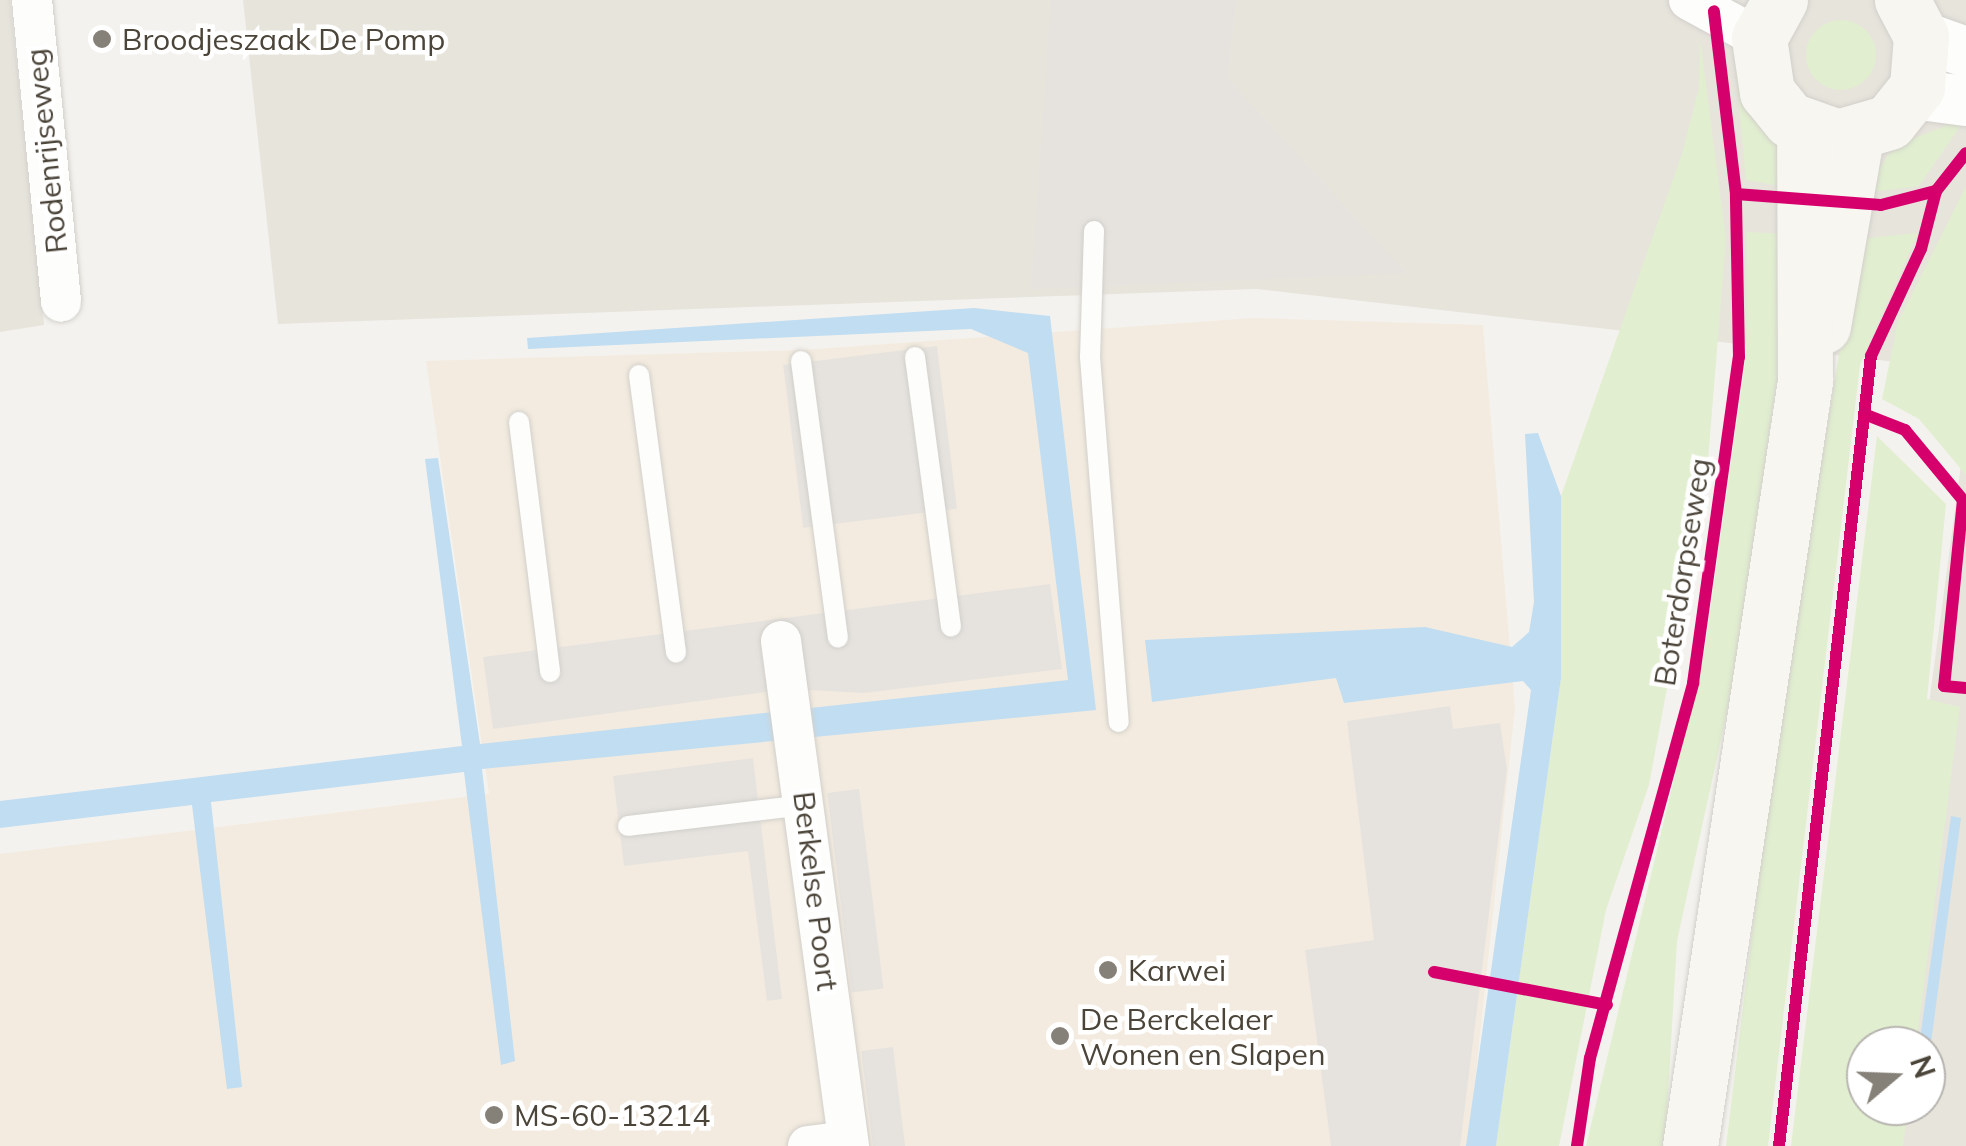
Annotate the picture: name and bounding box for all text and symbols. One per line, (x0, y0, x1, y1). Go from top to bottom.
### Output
place label: Broodjeszaak De Pomp (122, 21, 445, 57)
marker: Broodjeszaak De Pomp (91, 28, 113, 50)
street label: Rodenrijseweg (17, 47, 75, 255)
street label: Boterdorpseweg (1646, 456, 1718, 688)
street label: Berkelse Poort (786, 789, 846, 993)
place label: Karwei (1128, 952, 1226, 988)
marker: Karwei (1097, 959, 1119, 981)
place label: De Berckelaer Wonen en Slapen (1080, 1001, 1325, 1072)
marker: De Berckelaer Wonen en Slapen (1049, 1025, 1071, 1047)
north arrow (1846, 1026, 1946, 1126)
text: N (1903, 1051, 1943, 1082)
place label: MS-60-13214 (514, 1097, 710, 1133)
marker: MS-60-13214 (483, 1104, 505, 1126)

